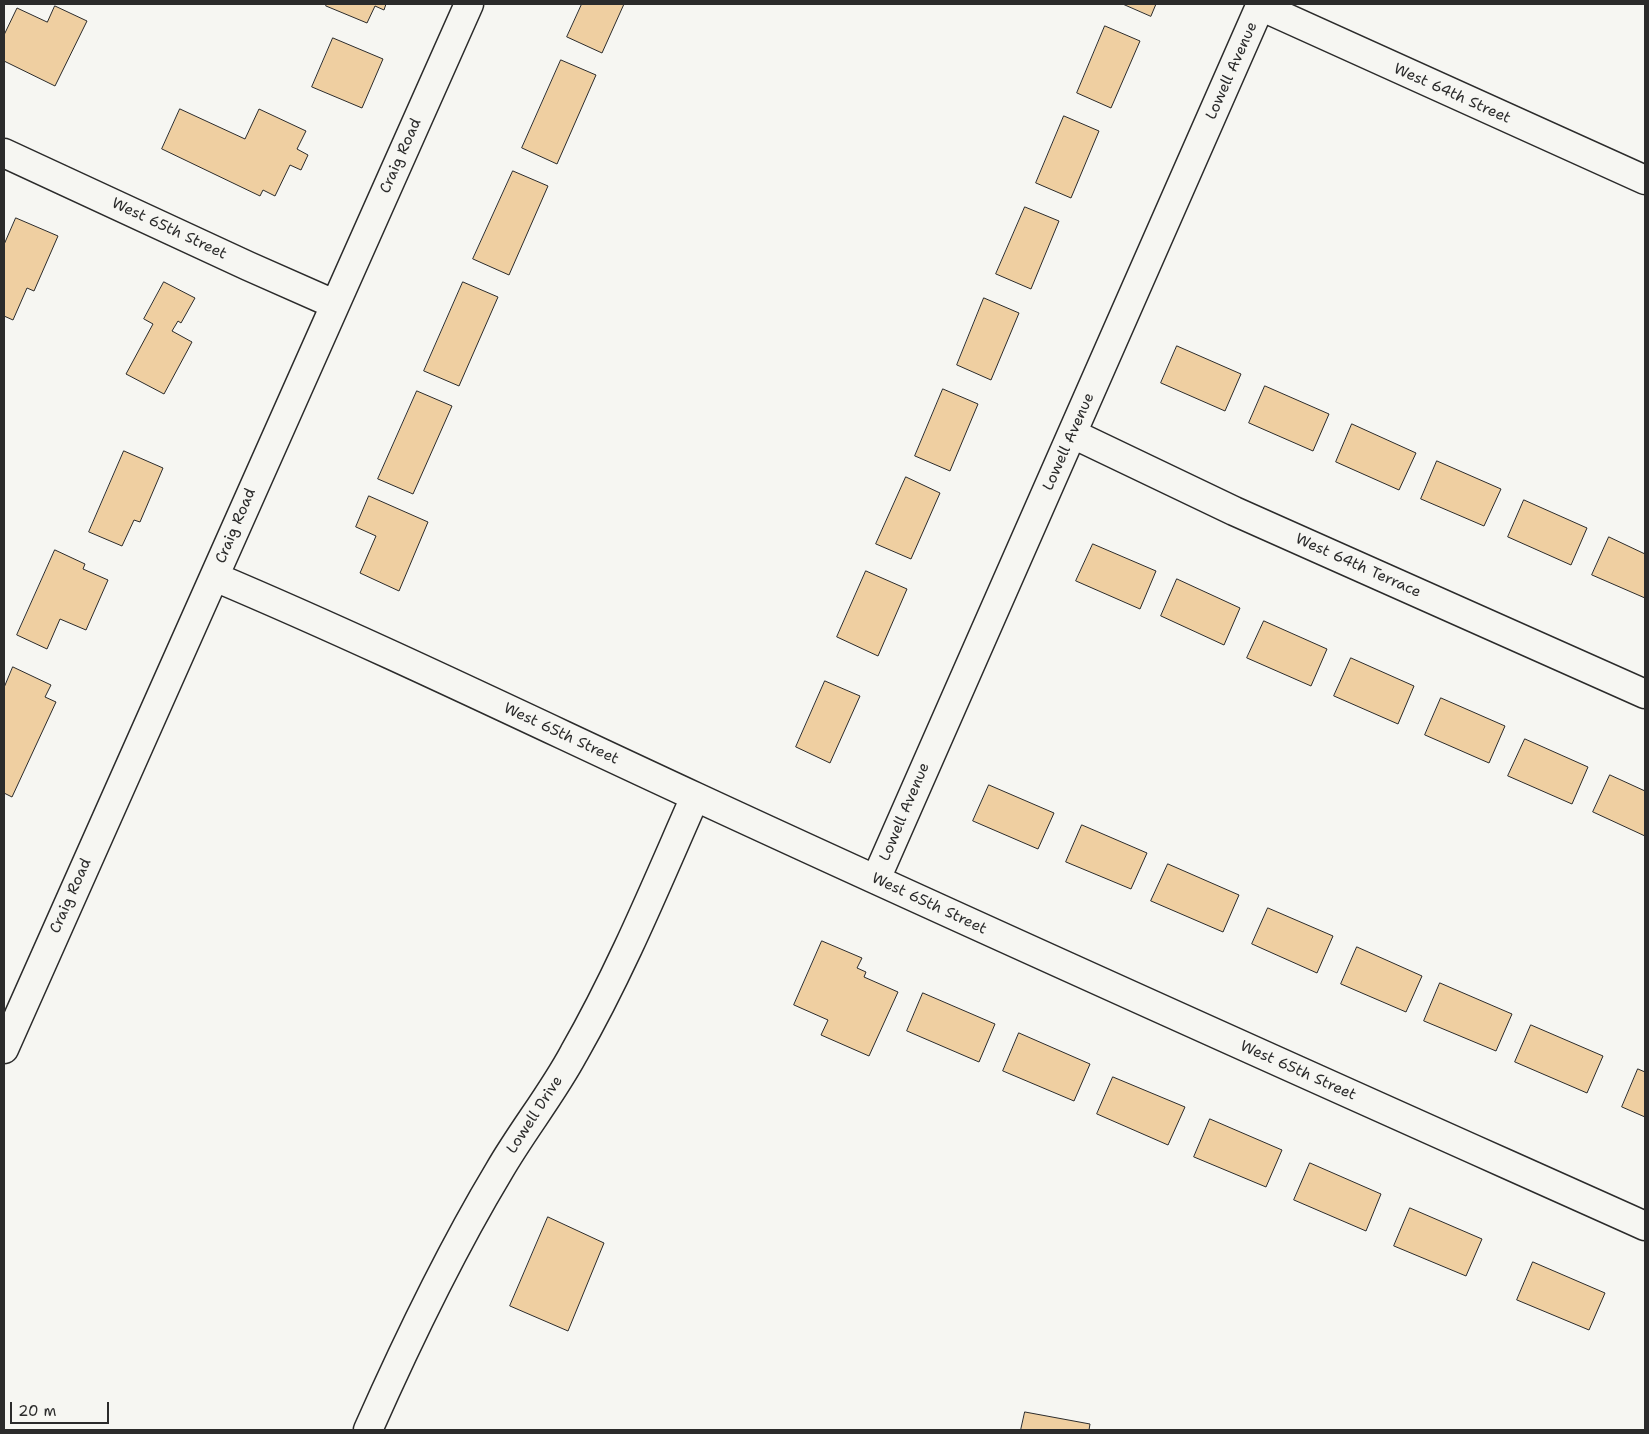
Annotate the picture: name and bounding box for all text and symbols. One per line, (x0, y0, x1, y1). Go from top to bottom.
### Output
street label: Lowell Avenue (1202, 19, 1262, 123)
street label: West 64th Street (1391, 60, 1513, 128)
street label: Craig Road (377, 116, 425, 196)
street label: West 65th Street (109, 194, 229, 264)
street label: Lowell Avenue (1039, 390, 1099, 494)
street label: Craig Road (212, 486, 260, 566)
street label: West 64th Terrace (1292, 530, 1424, 602)
street label: West 65th Street (501, 699, 621, 769)
street label: Lowell Avenue (876, 760, 934, 864)
street label: Craig Road (47, 856, 95, 936)
street label: West 65th Street (869, 869, 989, 939)
street label: West 65th Street (1237, 1037, 1359, 1105)
street label: Lowell Drive (503, 1073, 567, 1157)
scale bar (12, 1392, 111, 1424)
text: 20 m (18, 1401, 57, 1421)

